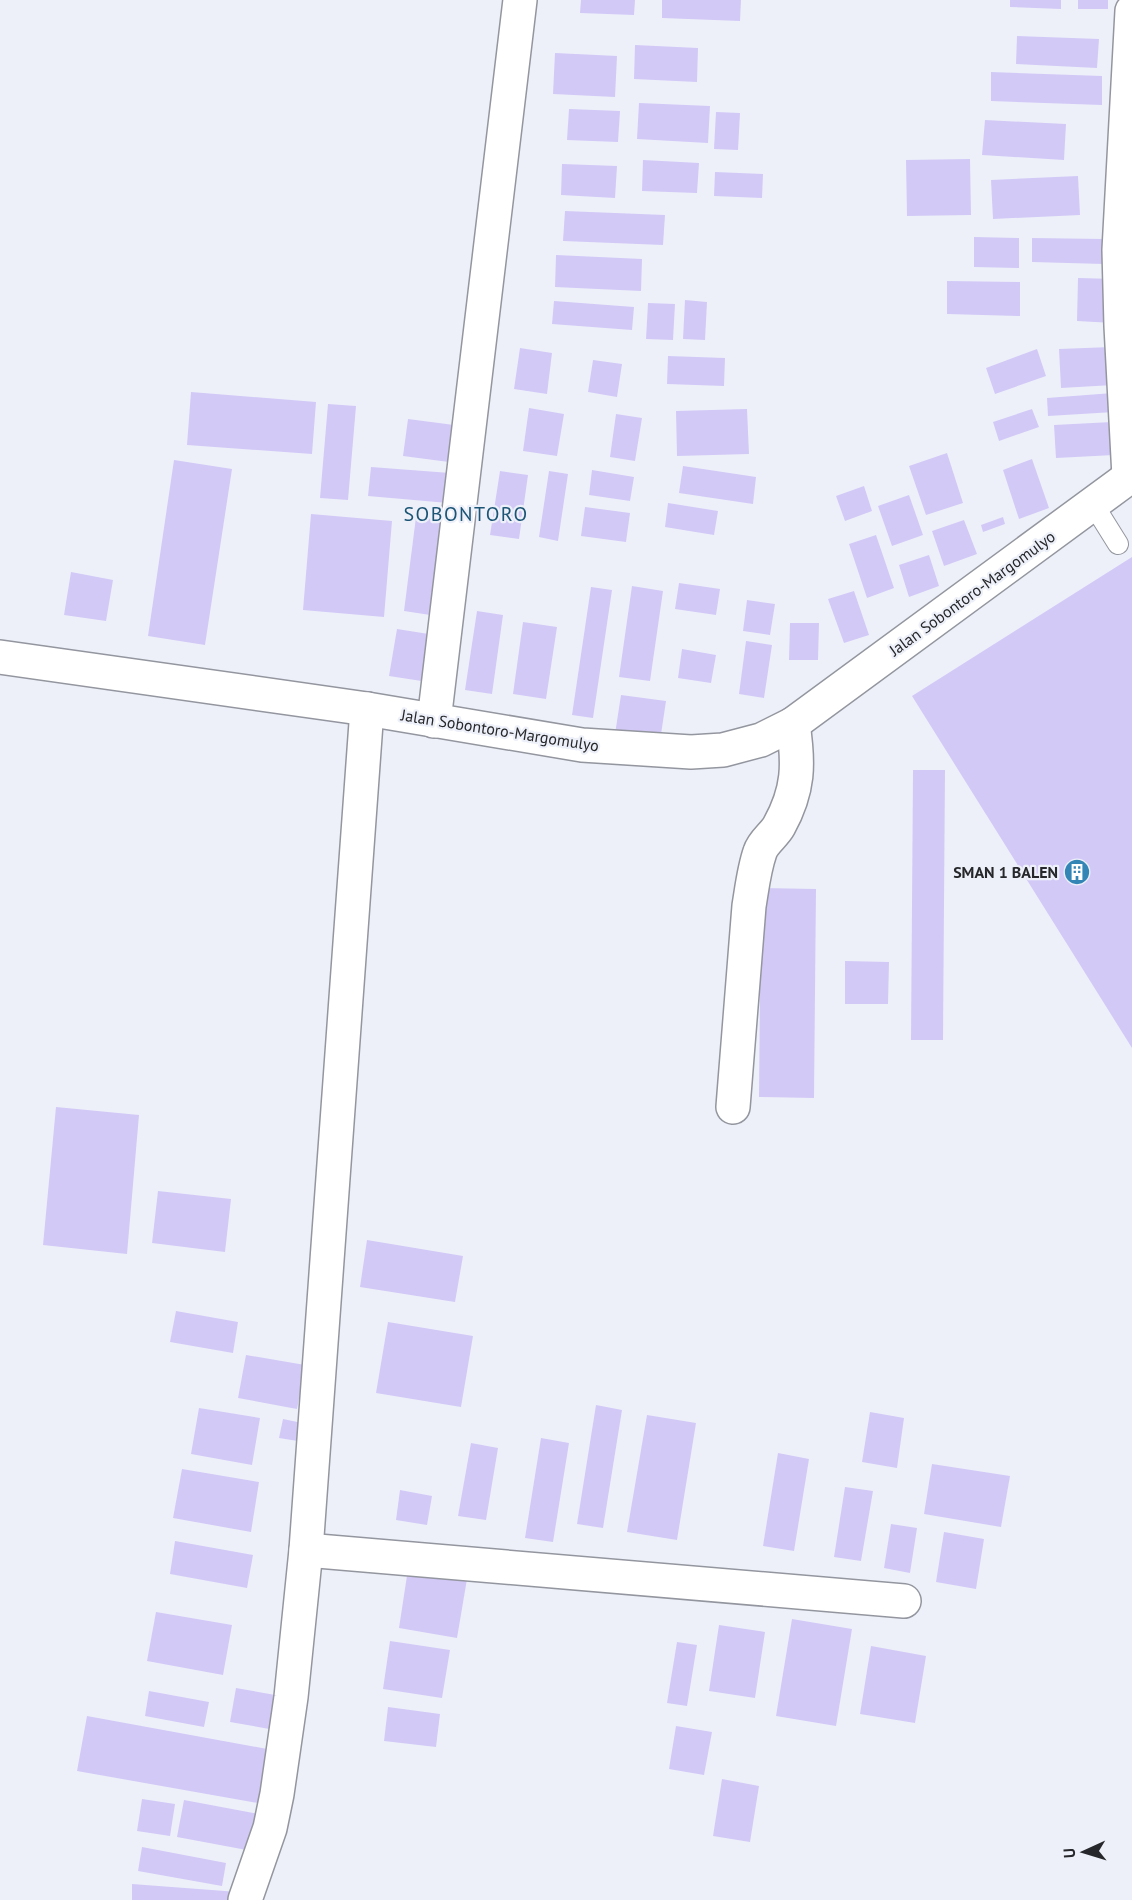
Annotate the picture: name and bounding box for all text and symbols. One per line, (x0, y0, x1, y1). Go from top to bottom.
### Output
district label: SOBONTORO (403, 501, 529, 527)
street label: Jalan Sobontoro-Margomulyo (884, 526, 1059, 661)
street label: Jalan Sobontoro-Margomulyo (399, 704, 600, 756)
building icon: SMAN 1 BALEN (1062, 857, 1092, 887)
place label: SMAN 1 BALEN (953, 862, 1058, 882)
north arrow (1054, 1822, 1114, 1882)
text: U (1059, 1847, 1079, 1859)

